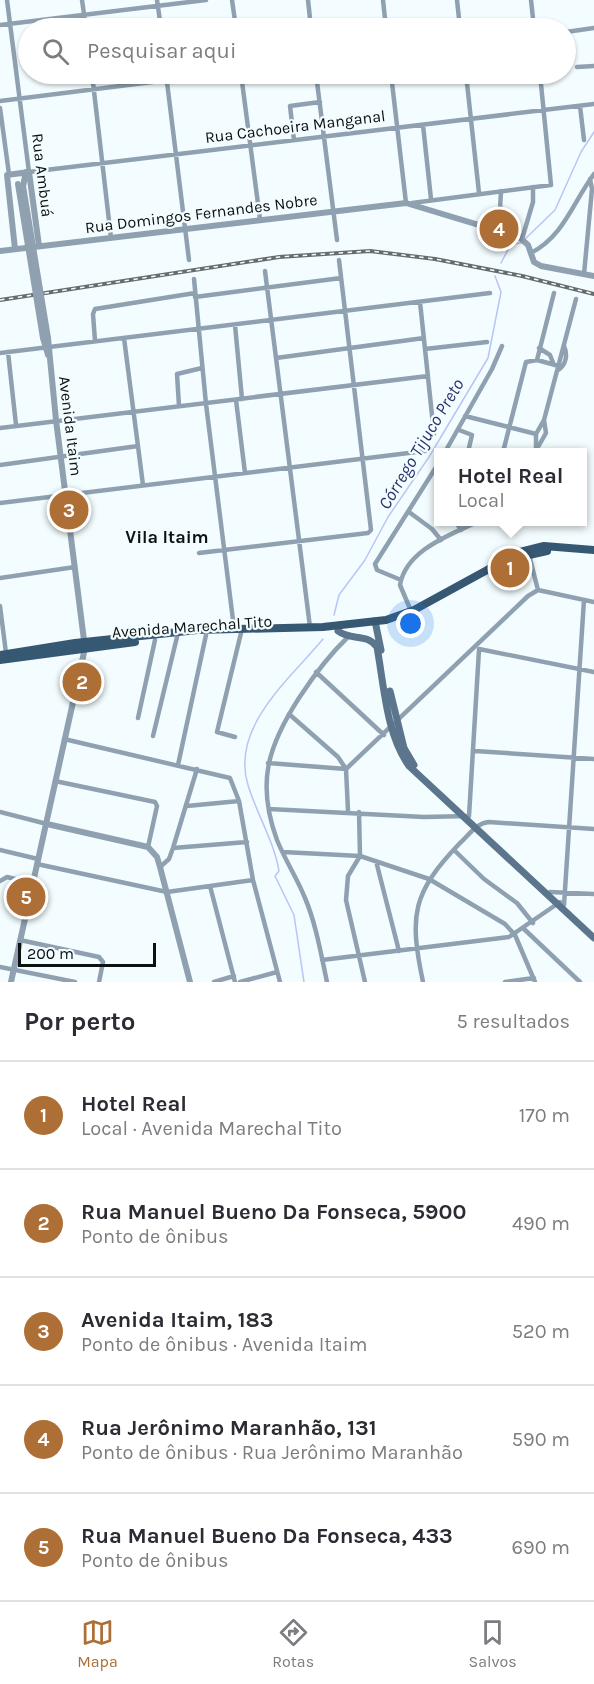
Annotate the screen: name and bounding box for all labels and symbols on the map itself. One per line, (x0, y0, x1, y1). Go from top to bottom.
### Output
street label: Rua Cachoeira Manganal (204, 106, 386, 147)
street label: Rua Ambuá (28, 132, 57, 218)
street label: Rua Domingos Fernandes Nobre (84, 190, 318, 237)
pin: 4 (480, 206, 518, 252)
street label: Avenida Itaim (55, 375, 86, 477)
water label: Córrego Tijuco Preto (373, 375, 469, 513)
pin: 3 (50, 488, 88, 532)
district label: Vila Itaim (125, 526, 209, 548)
pin: 1 (490, 546, 530, 590)
your location (396, 609, 425, 638)
street label: Avenida Marechal Tito (111, 611, 273, 642)
pin: 2 (62, 660, 101, 704)
pin: 5 (6, 874, 46, 920)
scale bar (18, 940, 156, 968)

